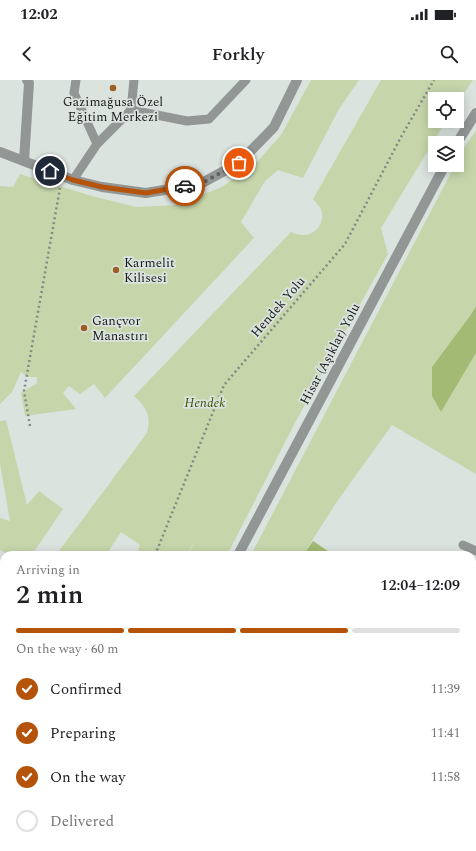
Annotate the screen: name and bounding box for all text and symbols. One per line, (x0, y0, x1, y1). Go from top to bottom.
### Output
text: 12:02 (20, 3, 58, 26)
text: Forkly (212, 41, 264, 68)
icon: back (16, 43, 38, 65)
icon: search (438, 43, 460, 65)
marker: Gazimağusa Özel Eğitim Merkezi (108, 83, 118, 93)
place label: Gazimağusa Özel Eğitim Merkezi (63, 92, 163, 127)
map controls (428, 92, 464, 172)
button: locate (428, 92, 464, 128)
button: layers (428, 136, 464, 172)
pin (222, 146, 256, 180)
icon: bag (228, 152, 250, 174)
pin (33, 154, 67, 188)
icon: home (39, 160, 61, 182)
courier (165, 166, 205, 206)
icon: car (174, 175, 196, 197)
place label: Karmelit Kilisesi (124, 253, 175, 288)
marker: Karmelit Kilisesi (111, 265, 121, 275)
street label: Hendek Yolu (246, 272, 310, 342)
street label: Hisar (Aşıklar) Yolu (295, 300, 365, 408)
place label: Gançvor Manastırı (92, 311, 148, 346)
marker: Gançvor Manastırı (79, 323, 89, 333)
park label: Hendek (185, 393, 225, 413)
text: Arriving in (16, 560, 80, 580)
text: 12:04–12:09 (380, 574, 460, 597)
text: 2 min (16, 575, 83, 615)
text: On the way · 60 m (16, 639, 119, 659)
icon: check (16, 678, 38, 700)
text: Confirmed (50, 678, 122, 701)
text: 11:39 (431, 679, 460, 699)
icon: check (16, 722, 38, 744)
text: Preparing (50, 722, 116, 745)
text: 11:41 (431, 723, 460, 743)
icon: check (16, 766, 38, 788)
text: On the way (50, 766, 125, 789)
text: 11:58 (431, 767, 460, 787)
text: Delivered (50, 810, 114, 833)

